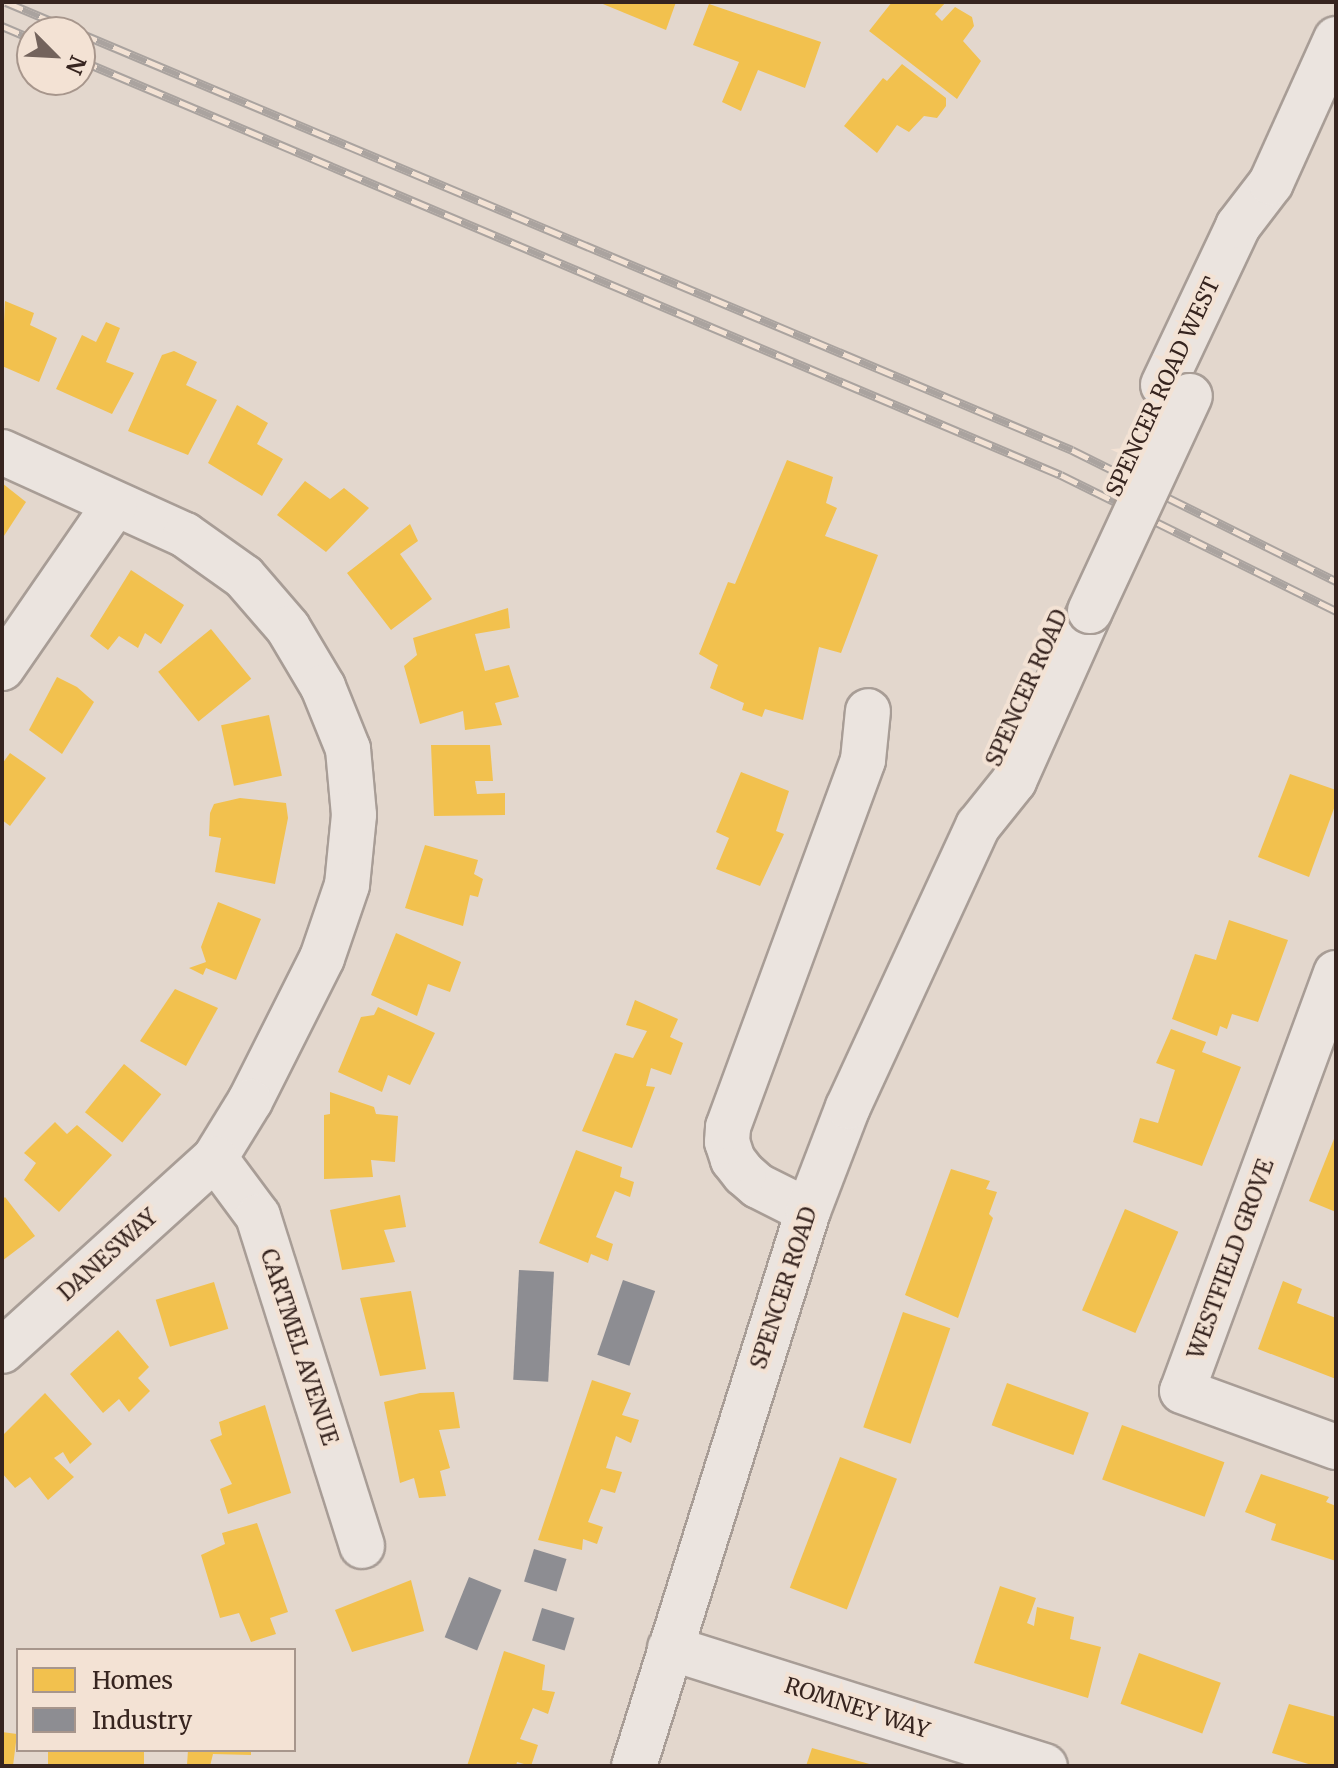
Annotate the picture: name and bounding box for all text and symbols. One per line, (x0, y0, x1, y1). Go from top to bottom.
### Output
north arrow (16, 16, 96, 96)
text: N (60, 51, 92, 79)
street label: SPENCER ROAD WEST (1101, 273, 1225, 501)
street label: SPENCER ROAD (981, 605, 1073, 771)
street label: WESTFIELD GROVE (1183, 1155, 1279, 1363)
street label: DANESWAY (53, 1204, 163, 1306)
street label: SPENCER ROAD (745, 1204, 823, 1372)
street label: CARTMEL AVENUE (255, 1246, 343, 1448)
legend (16, 1648, 296, 1752)
text: Homes (92, 1665, 173, 1696)
street label: ROMNEY WAY (781, 1672, 933, 1744)
text: Industry (92, 1705, 192, 1736)

